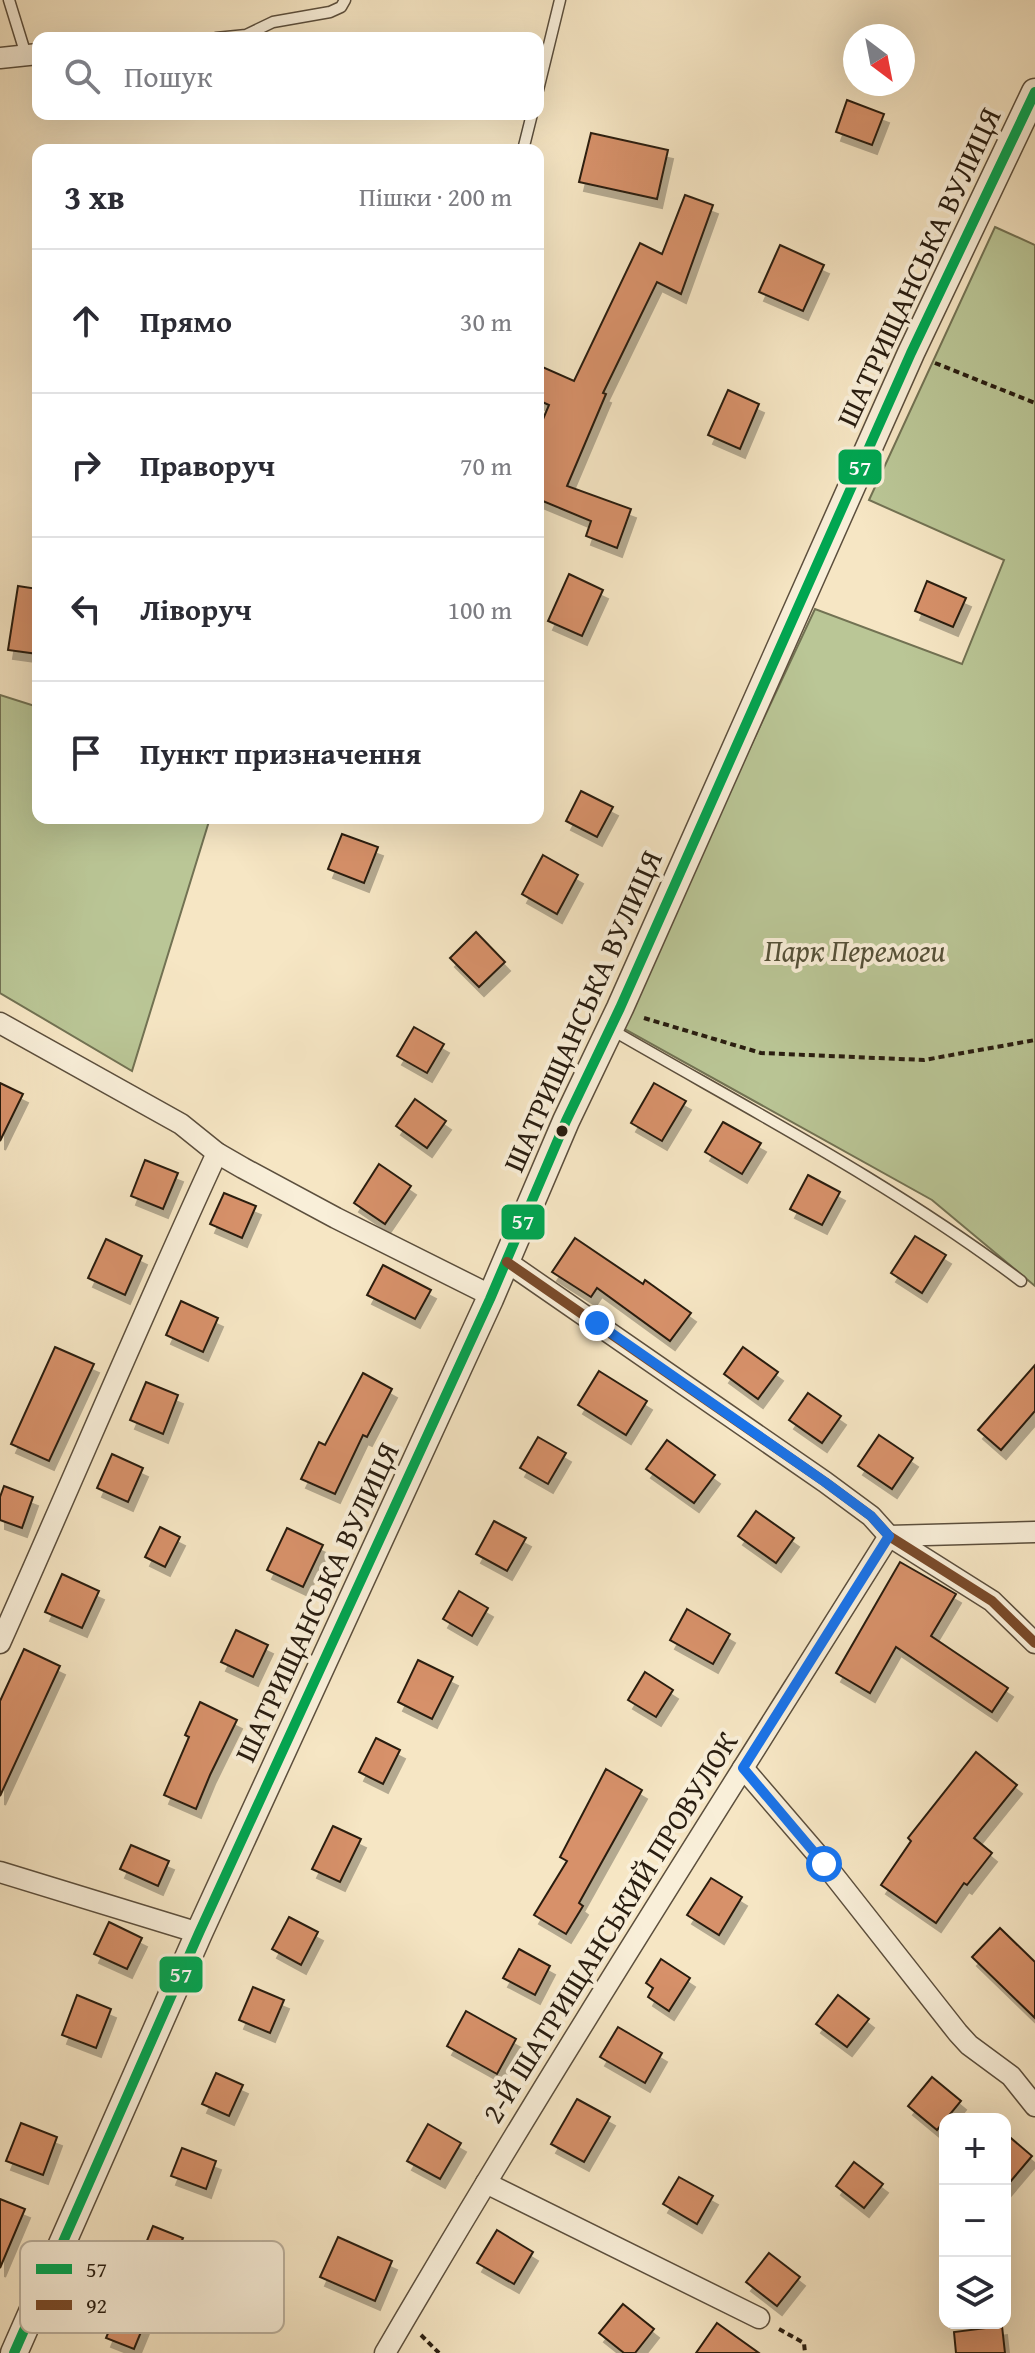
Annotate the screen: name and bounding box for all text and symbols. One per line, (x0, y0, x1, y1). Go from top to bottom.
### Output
north arrow (843, 24, 915, 96)
search box (32, 32, 544, 120)
icon: search (60, 54, 104, 98)
text: Пошук (124, 54, 212, 98)
street label: ШАТРИЩАНСЬКА ВУЛИЦЯ (825, 100, 1012, 434)
text: 3 хв (64, 172, 125, 221)
text: Пішки · 200 m (359, 177, 512, 216)
icon: ahead (64, 299, 108, 343)
text: Прямо (140, 299, 232, 343)
text: 30 m (460, 302, 512, 341)
icon: right (64, 443, 108, 487)
text: Праворуч (140, 443, 275, 487)
text: 70 m (460, 446, 512, 485)
line badge: 57 (837, 448, 883, 486)
text: 57 (849, 451, 871, 483)
icon: left (64, 587, 108, 631)
text: Ліворуч (140, 587, 252, 631)
text: 100 m (447, 590, 512, 629)
icon: arrive (64, 731, 108, 775)
text: Пункт призначення (140, 731, 421, 775)
street label: ШАТРИЩАНСЬКА ВУЛИЦЯ (491, 843, 673, 1179)
park label: Парк Перемоги (764, 928, 946, 972)
unlabelled marker (554, 1123, 570, 1139)
line badge: 57 (500, 1203, 546, 1241)
text: 57 (512, 1205, 534, 1237)
route end (579, 1305, 615, 1341)
street label: ШАТРИЩАНСЬКА ВУЛИЦЯ (223, 1435, 410, 1769)
street label: 2-Й ШАТРИЩАНСЬКИЙ ПРОВУЛОК (470, 1722, 748, 2131)
route start (806, 1846, 842, 1882)
line badge: 57 (158, 1955, 204, 1994)
text: 57 (170, 1958, 192, 1990)
map controls (939, 2113, 1011, 2329)
button: + (939, 2113, 1011, 2185)
button: − (939, 2185, 1011, 2257)
legend (20, 2241, 284, 2333)
text: 57 (86, 2253, 107, 2285)
button: layers (939, 2257, 1011, 2329)
text: 92 (86, 2289, 107, 2321)

